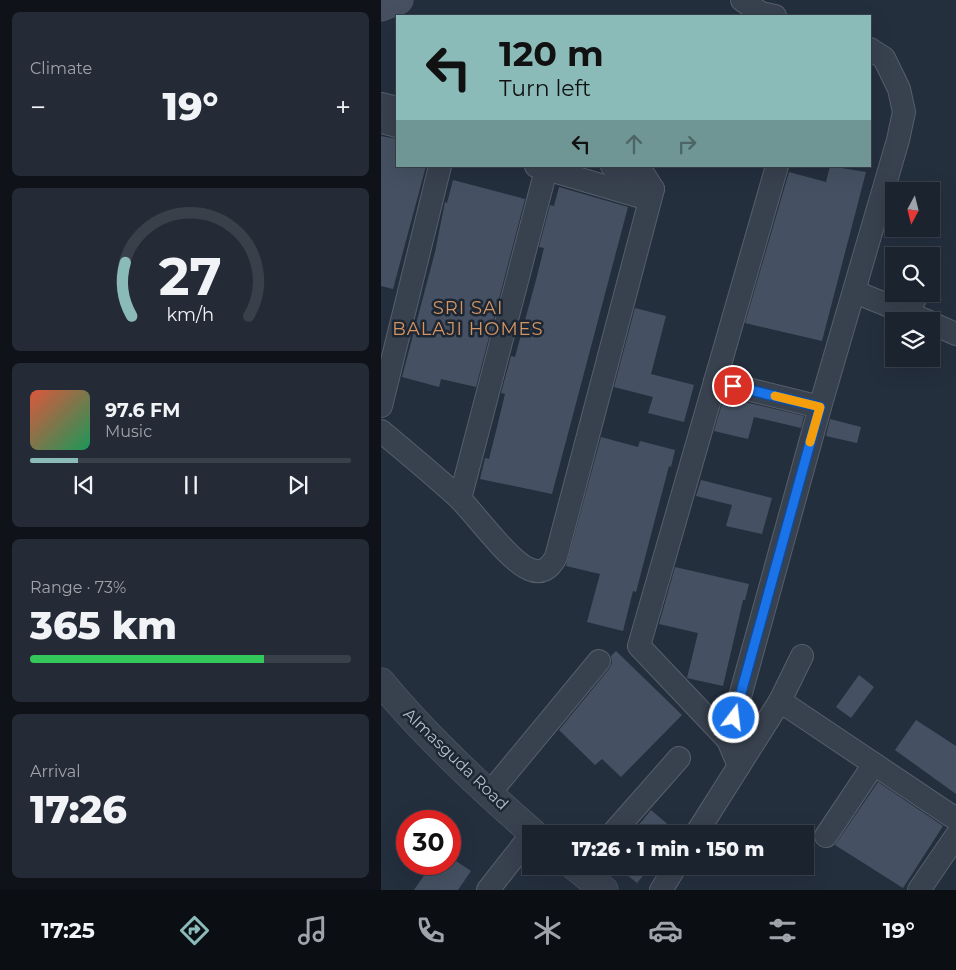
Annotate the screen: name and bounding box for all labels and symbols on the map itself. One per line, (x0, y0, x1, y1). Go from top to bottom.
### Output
north arrow (885, 182, 940, 238)
district label: SRI SAI BALAJI HOMES (392, 297, 544, 340)
pin (712, 365, 754, 407)
position arrow (707, 691, 759, 743)
street label: Almasguda Road (400, 704, 512, 814)
speed limit sign: 30 (396, 810, 461, 875)

